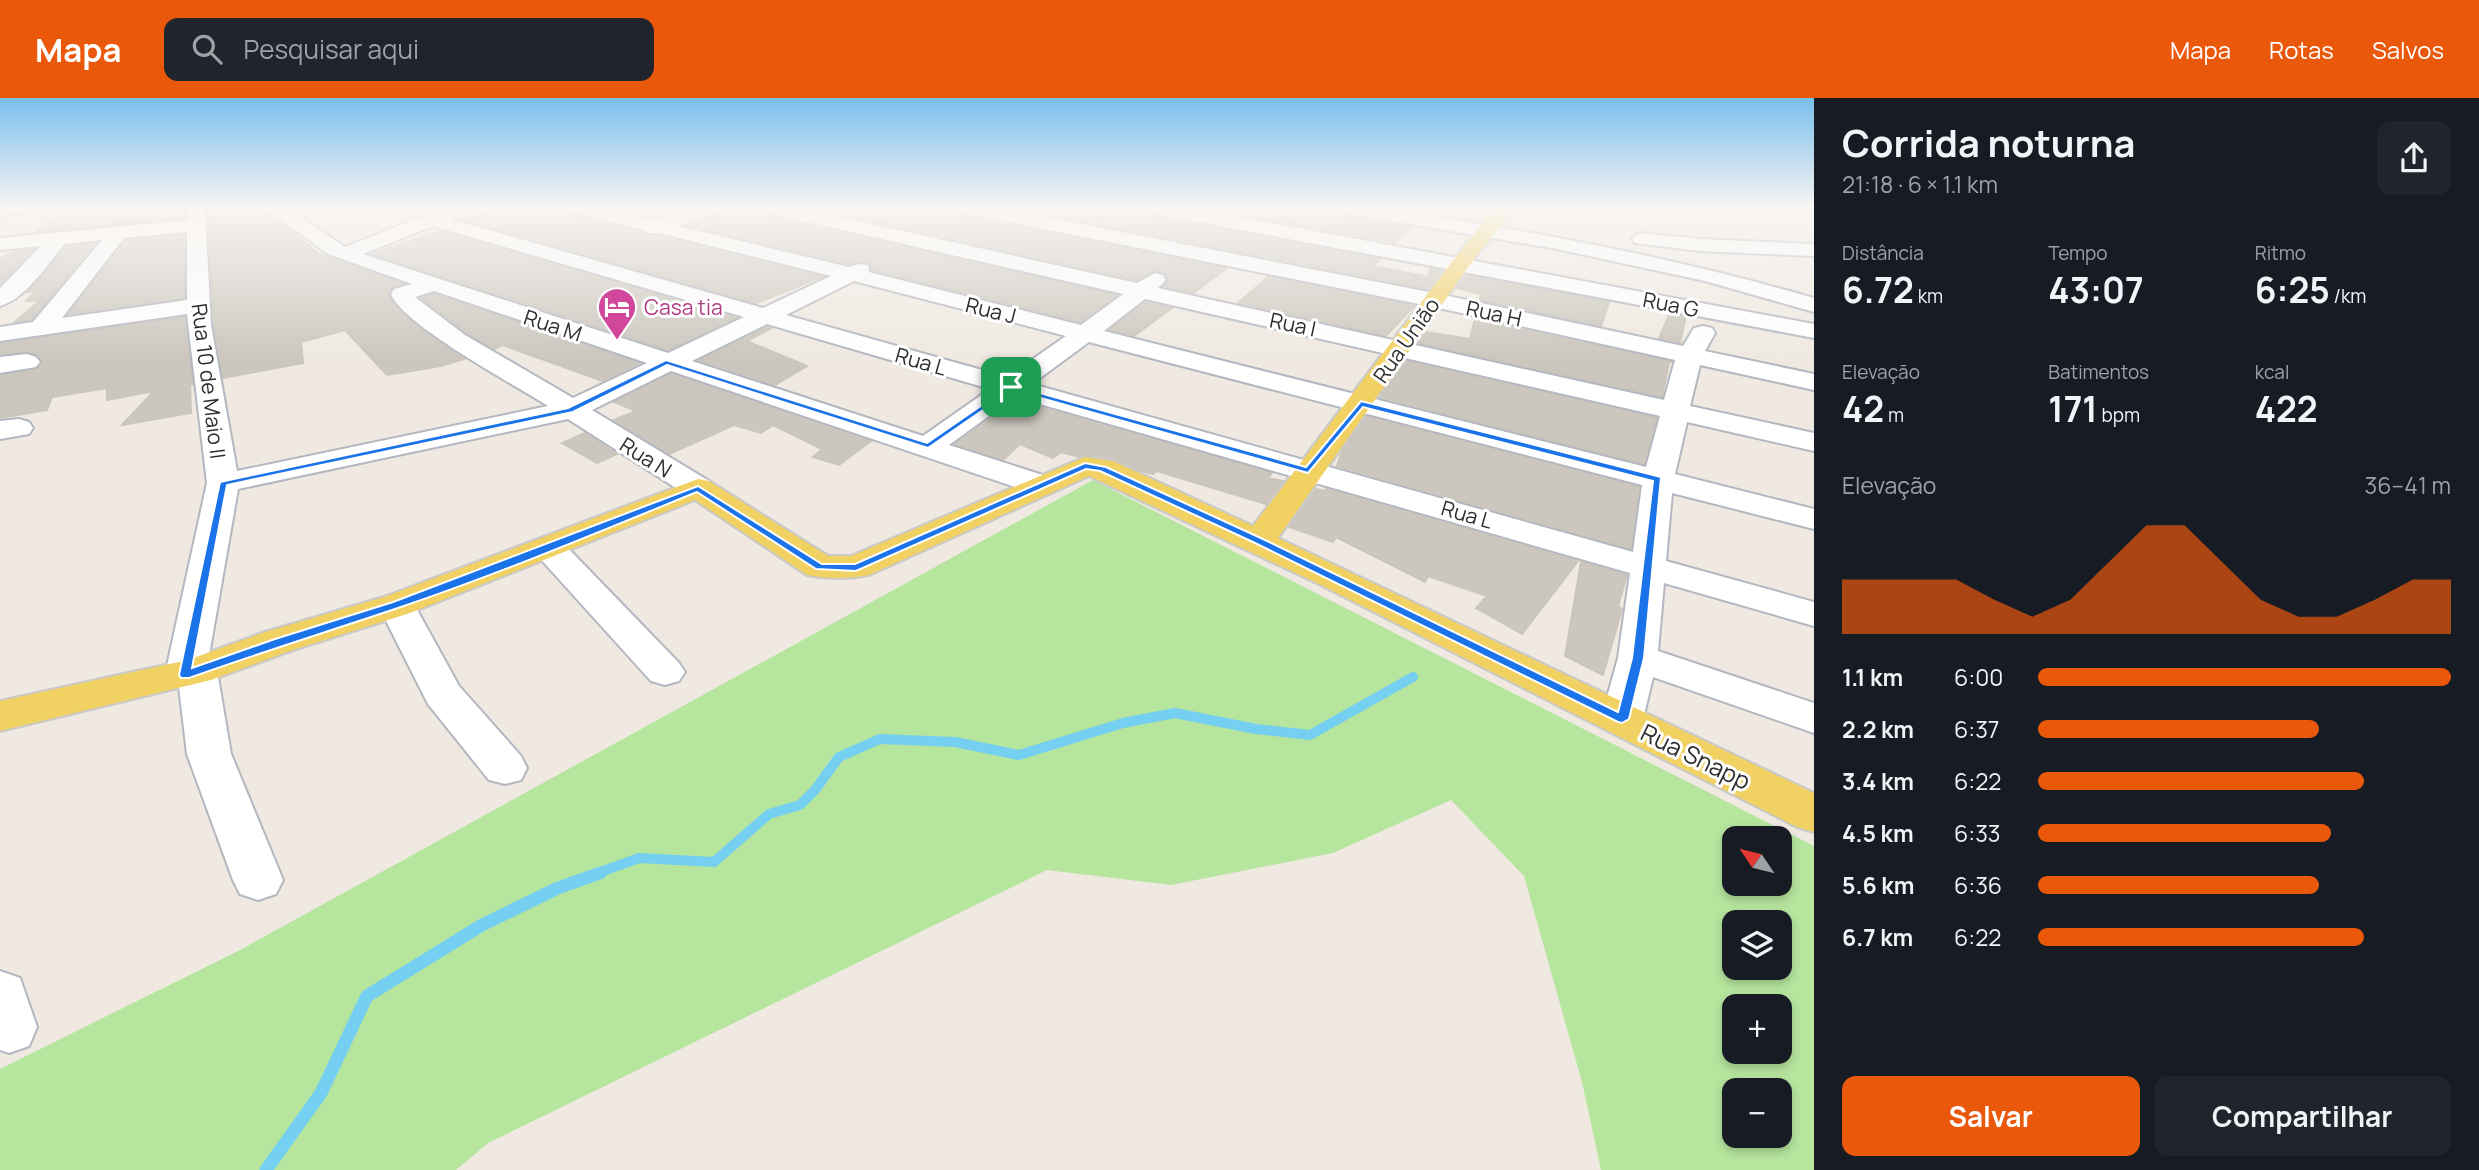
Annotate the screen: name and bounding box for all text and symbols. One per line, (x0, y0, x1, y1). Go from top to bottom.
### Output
search box (164, 18, 654, 81)
text: Mapa (35, 27, 122, 72)
icon: search (188, 30, 226, 68)
text: Pesquisar aqui (244, 31, 419, 67)
text: Mapa (2170, 33, 2231, 66)
text: Rotas (2269, 33, 2334, 66)
text: Salvos (2372, 33, 2444, 66)
text: Corrida noturna (1842, 116, 2135, 168)
button: share (2377, 121, 2451, 195)
text: 21:18 · 6 × 1.1 km (1842, 168, 1998, 200)
text: Distância (1842, 240, 1924, 266)
text: Tempo (2048, 240, 2108, 266)
text: Ritmo (2255, 240, 2306, 266)
text: 6.72 (1842, 266, 1914, 314)
text: 43:07 (2048, 266, 2144, 314)
text: 6:25 (2255, 266, 2330, 314)
text: km (1914, 283, 1943, 309)
text: /km (2330, 283, 2366, 309)
street label: Rua G (1641, 285, 1702, 323)
hotel icon: Casa tia (596, 286, 638, 341)
street label: Rua J (963, 290, 1019, 330)
street label: Rua União (1366, 292, 1446, 388)
place label: Casa tia (644, 293, 723, 321)
street label: Rua H (1464, 293, 1524, 333)
street label: Rua 10 de Maio II (186, 302, 232, 460)
street label: Rua M (521, 303, 585, 347)
street label: Rua I (1267, 305, 1319, 343)
street label: Rua L (892, 340, 950, 382)
pin (981, 357, 1041, 417)
text: Elevação (1842, 359, 1920, 385)
text: Batimentos (2048, 359, 2149, 385)
text: kcal (2255, 359, 2289, 385)
icon: arrive (992, 368, 1030, 406)
text: 42 (1842, 385, 1884, 433)
text: 171 (2048, 385, 2098, 433)
text: 422 (2255, 385, 2318, 433)
text: m (1884, 402, 1904, 428)
text: bpm (2098, 402, 2140, 428)
street label: Rua N (615, 430, 677, 484)
text: Elevação (1842, 469, 1936, 501)
text: 36–41 m (2364, 469, 2451, 501)
street label: Rua L (1438, 493, 1496, 535)
text: 1.1 km (1842, 661, 1903, 693)
text: 6:00 (1954, 661, 2003, 693)
text: 2.2 km (1842, 713, 1914, 745)
text: 6:37 (1954, 713, 1999, 745)
street label: Rua Snapp (1636, 715, 1756, 797)
text: 3.4 km (1842, 765, 1914, 797)
text: 6:22 (1954, 765, 2001, 797)
text: 4.5 km (1842, 817, 1914, 849)
text: 6:33 (1954, 817, 2001, 849)
north arrow (1722, 826, 1792, 896)
map controls (1722, 826, 1792, 1148)
text: 5.6 km (1842, 869, 1914, 901)
text: 6:36 (1954, 869, 2002, 901)
button: layers (1722, 910, 1792, 980)
text: 6.7 km (1842, 921, 1913, 953)
text: 6:22 (1954, 921, 2001, 953)
button: + (1722, 994, 1792, 1064)
button: Salvar (1842, 1076, 2140, 1156)
button: Compartilhar (2154, 1076, 2451, 1156)
button: − (1722, 1078, 1792, 1148)

